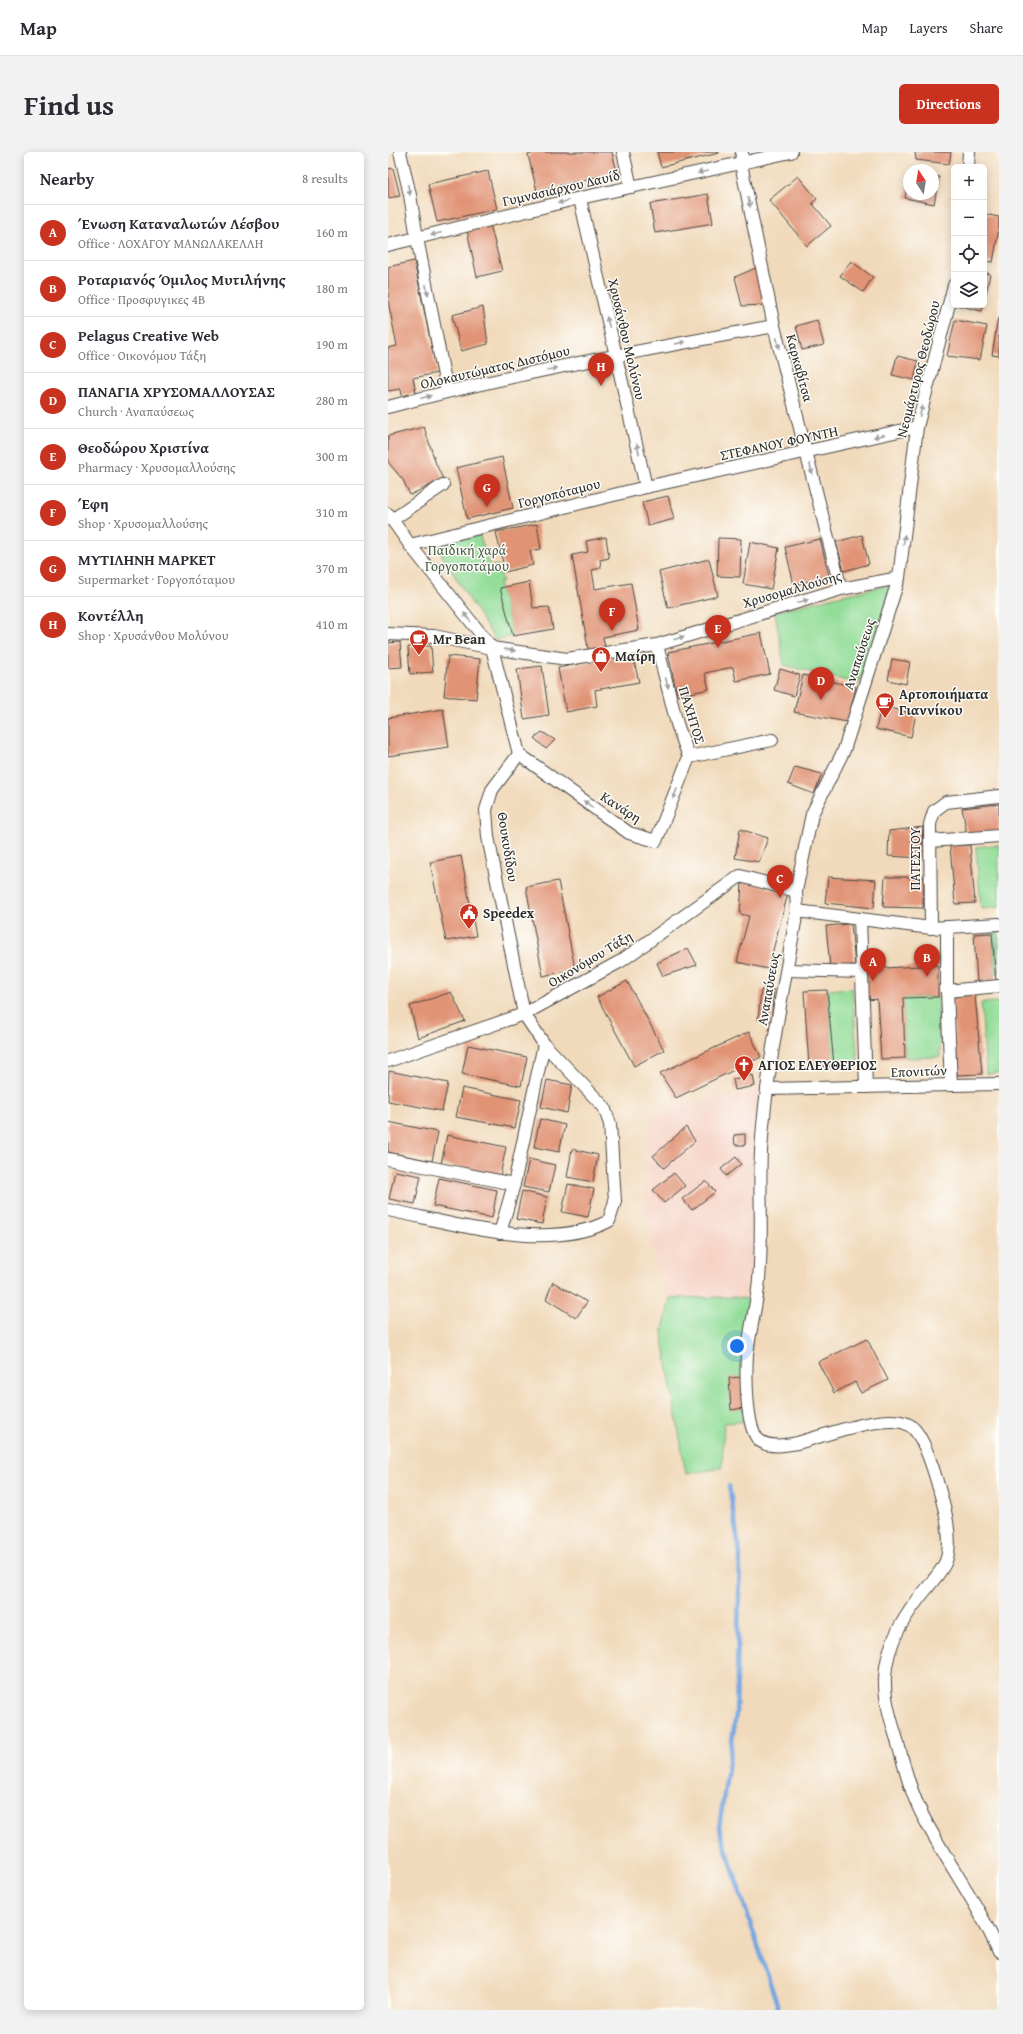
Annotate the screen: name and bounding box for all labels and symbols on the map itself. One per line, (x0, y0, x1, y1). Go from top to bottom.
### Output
north arrow (903, 164, 939, 200)
street label: Γυμνασιάρχου Δαυίδ (500, 165, 622, 211)
one-way arrow (697, 169, 709, 175)
one-way arrow (406, 184, 412, 196)
one-way arrow (747, 196, 753, 208)
one-way arrow (556, 199, 568, 205)
one-way arrow (430, 231, 443, 237)
street label: Χρυσάνθου Μολύνου (603, 276, 651, 402)
one-way arrow (425, 284, 431, 297)
street label: Νεομάρτυρος Θεοδώρου (891, 298, 945, 440)
one-way arrow (604, 316, 610, 328)
street label: Καρκαβίτσα (781, 332, 819, 404)
one-way arrow (775, 337, 781, 349)
street label: Ολοκαυτώματος Διστόμου (418, 340, 572, 394)
one-way arrow (674, 340, 686, 346)
pin: H (588, 353, 614, 386)
one-way arrow (546, 365, 559, 371)
one-way arrow (420, 394, 432, 400)
one-way arrow (919, 405, 925, 417)
street label: ΣΤΕΦΑΝΟΥ ΦΟΥΝΤΗ (718, 421, 840, 465)
one-way arrow (873, 433, 885, 439)
one-way arrow (634, 442, 640, 455)
one-way arrow (808, 463, 814, 475)
street label: Γοργοπόταμου (516, 473, 602, 513)
pin: G (474, 474, 500, 507)
one-way arrow (901, 534, 907, 546)
park label: Παιδική χαρά Γοργοποτάμου (425, 540, 509, 576)
street label: Χρυσομαλλούσης (740, 565, 844, 613)
pin: F (599, 598, 625, 631)
one-way arrow (798, 598, 810, 604)
one-way arrow (463, 612, 472, 623)
pin: E (705, 615, 731, 648)
street label: Αναπαύσεως (838, 616, 880, 692)
cafe icon: Mr Bean (408, 628, 430, 656)
place label: Mr Bean (433, 629, 486, 649)
one-way arrow (673, 635, 685, 641)
shop icon: Μαίρη (590, 645, 612, 673)
place label: Μαίρη (615, 646, 656, 666)
one-way arrow (504, 648, 516, 654)
pin: D (808, 667, 834, 700)
one-way arrow (664, 677, 670, 689)
street label: ΠΑΧΗΤΟΣ (674, 684, 710, 746)
place label: Αρτοποιήματα Γιαννίκου (899, 684, 989, 720)
cafe icon: Αρτοποιήματα Γιαννίκου (874, 691, 896, 719)
street label: Κανάρη (597, 786, 645, 828)
one-way arrow (671, 788, 677, 800)
one-way arrow (583, 800, 593, 808)
street label: Θουκυδίδου (493, 811, 523, 883)
street label: ΠΑΤΕΣΤΟΥ (905, 827, 925, 891)
pin: C (767, 865, 793, 898)
public building icon: Speedex (458, 902, 480, 930)
place label: Speedex (483, 903, 535, 923)
street label: Οικονόμου Τάξη (544, 926, 636, 992)
pin: B (914, 944, 940, 977)
pin: A (860, 948, 886, 981)
street label: Αναπαύσεως (752, 951, 784, 1027)
church icon: ΑΓΙΟΣ ΕΛΕΥΘΕΡΙΟΣ (733, 1054, 755, 1082)
place label: ΑΓΙΟΣ ΕΛΕΥΘΕΡΙΟΣ (758, 1055, 877, 1075)
street label: Επονιτών (890, 1060, 948, 1082)
your location (727, 1336, 747, 1356)

